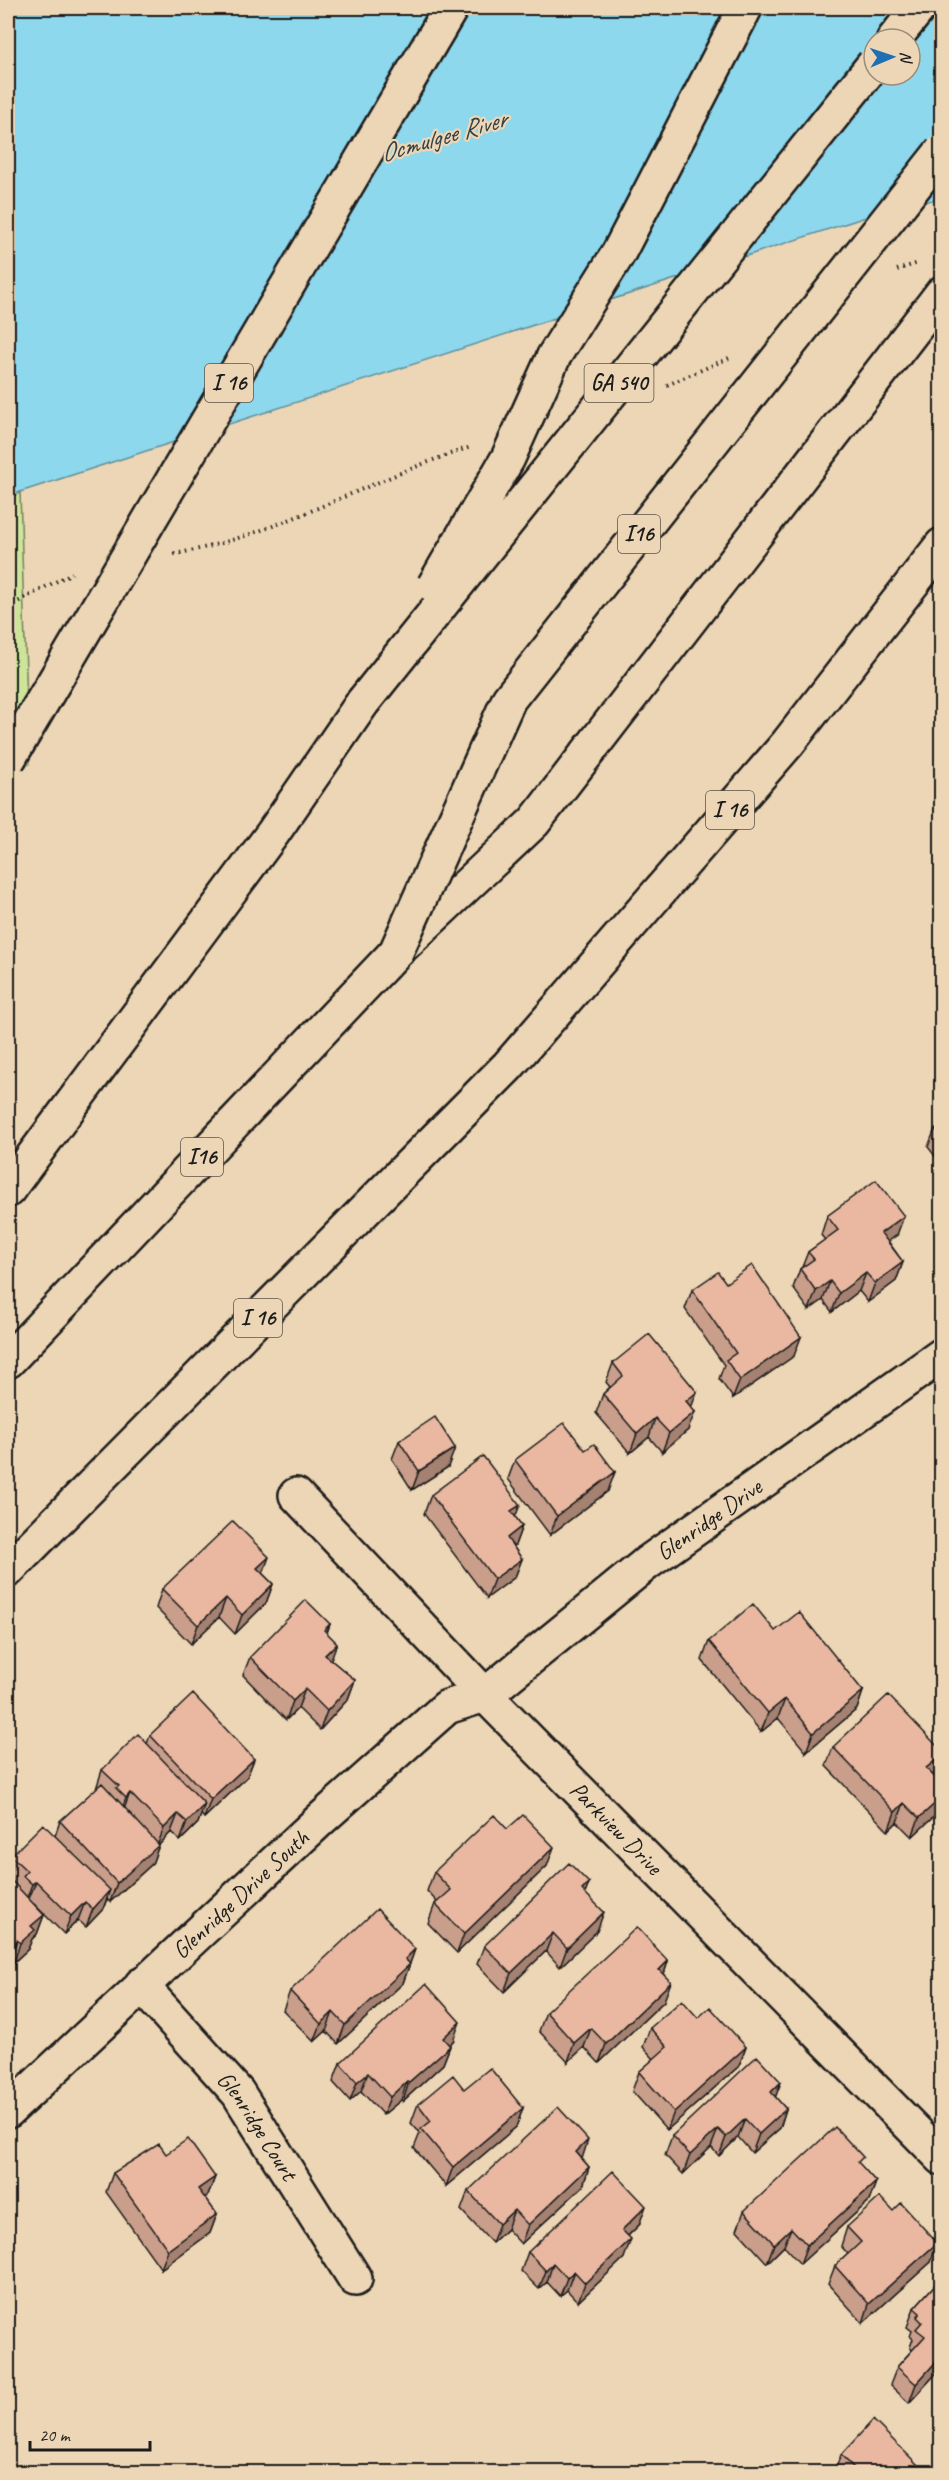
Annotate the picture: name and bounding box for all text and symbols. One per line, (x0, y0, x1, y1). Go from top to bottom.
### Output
north arrow (862, 27, 922, 87)
text: N (896, 51, 916, 65)
water label: Ocmulgee River (376, 101, 514, 170)
road number: I 16 (205, 364, 253, 402)
road number: GA 540 (584, 364, 654, 402)
road number: I16 (618, 515, 660, 553)
road number: I 16 (706, 791, 754, 829)
road number: I16 (181, 1138, 223, 1176)
road number: I 16 (234, 1299, 282, 1337)
street label: Glenridge Drive (650, 1471, 769, 1567)
street label: Parkview Drive (564, 1775, 670, 1883)
street label: Glenridge Drive South (166, 1822, 316, 1965)
street label: Glenridge Court (210, 2065, 305, 2188)
scale bar (30, 2414, 150, 2452)
text: 20 m (39, 2424, 72, 2446)

